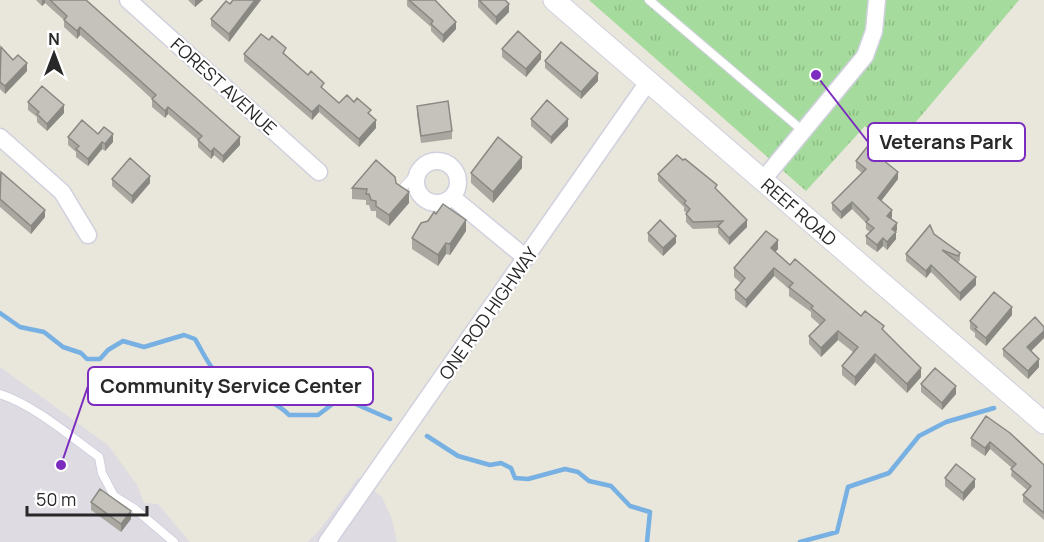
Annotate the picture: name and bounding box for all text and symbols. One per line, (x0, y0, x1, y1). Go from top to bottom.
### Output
north arrow (24, 24, 84, 84)
text: N (48, 28, 60, 50)
street label: FOREST AVENUE (166, 32, 282, 140)
callout: Veterans Park (868, 123, 1025, 161)
text: Veterans Park (879, 128, 1014, 155)
street label: REEF ROAD (757, 173, 842, 251)
street label: ONE ROD HIGHWAY (433, 241, 543, 384)
callout: Community Service Center (88, 367, 373, 405)
text: Community Service Center (100, 372, 362, 399)
scale bar (27, 479, 147, 517)
text: 50 m (36, 487, 76, 511)

